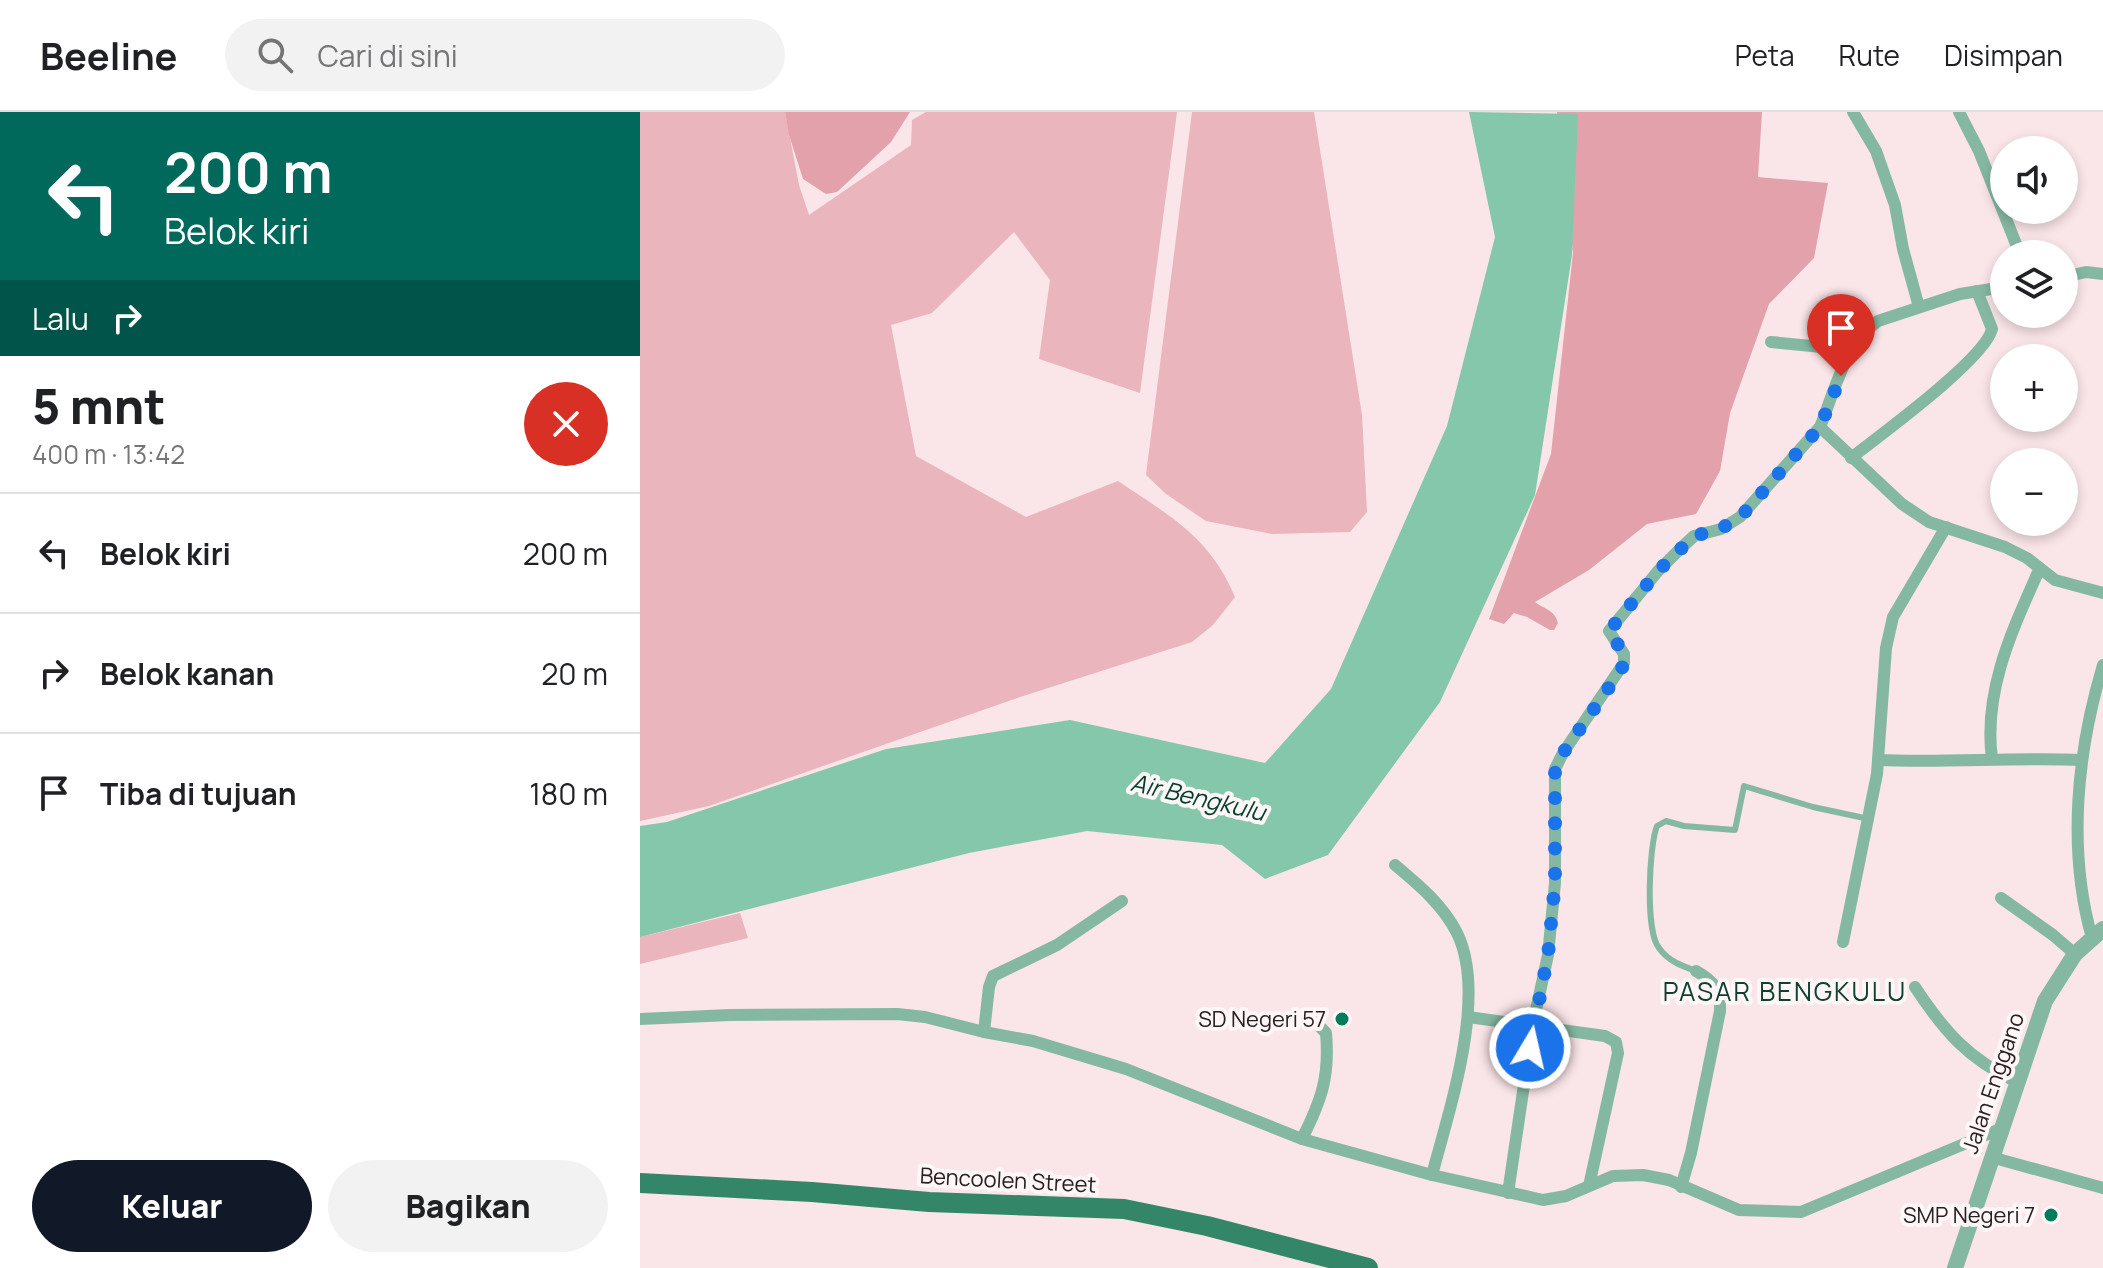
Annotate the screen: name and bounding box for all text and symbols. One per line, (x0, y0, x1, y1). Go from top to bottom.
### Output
search box (225, 19, 785, 91)
text: Beeline (40, 29, 177, 81)
icon: search (253, 33, 297, 77)
text: Cari di sini (317, 35, 458, 76)
text: Peta (1735, 36, 1795, 74)
text: Rute (1839, 36, 1900, 74)
text: Disimpan (1944, 36, 2063, 74)
text: 200 m (164, 133, 333, 210)
map controls (1990, 136, 2078, 536)
button: sound (1990, 136, 2078, 224)
icon: left (32, 144, 136, 248)
text: Belok kiri (164, 206, 310, 255)
button: layers (1990, 240, 2078, 328)
pin (1807, 294, 1875, 376)
icon: right (105, 296, 149, 340)
text: Lalu (32, 298, 89, 339)
icon: arrive (1819, 306, 1863, 350)
button: + (1990, 344, 2078, 432)
text: 5 mnt (32, 373, 166, 438)
button: close (524, 382, 608, 466)
text: 400 m · 13:42 (32, 436, 185, 472)
button: − (1990, 448, 2078, 536)
icon: left (32, 531, 76, 575)
text: Belok kiri (100, 533, 231, 574)
text: 200 m (523, 533, 608, 574)
icon: right (32, 651, 76, 695)
text: Belok kanan (100, 653, 274, 694)
text: 20 m (541, 653, 608, 694)
water label: Air Bengkulu (1128, 765, 1271, 828)
icon: arrive (32, 771, 76, 815)
text: Tiba di tujuan (100, 773, 297, 814)
text: 180 m (529, 773, 608, 814)
district label: PASAR BENGKULU (1663, 973, 1907, 1009)
place label: SD Negeri 57 (1198, 1004, 1326, 1034)
position arrow (1488, 1006, 1572, 1090)
street label: Jalan Enggano (1955, 1009, 2031, 1157)
marker: SD Negeri 57 (1333, 1010, 1351, 1028)
button: Keluar (32, 1160, 312, 1252)
button: Bagikan (328, 1160, 608, 1252)
street label: Bencoolen Street (919, 1160, 1097, 1200)
place label: SMP Negeri 7 (1903, 1200, 2035, 1230)
marker: SMP Negeri 7 (2042, 1206, 2060, 1224)

